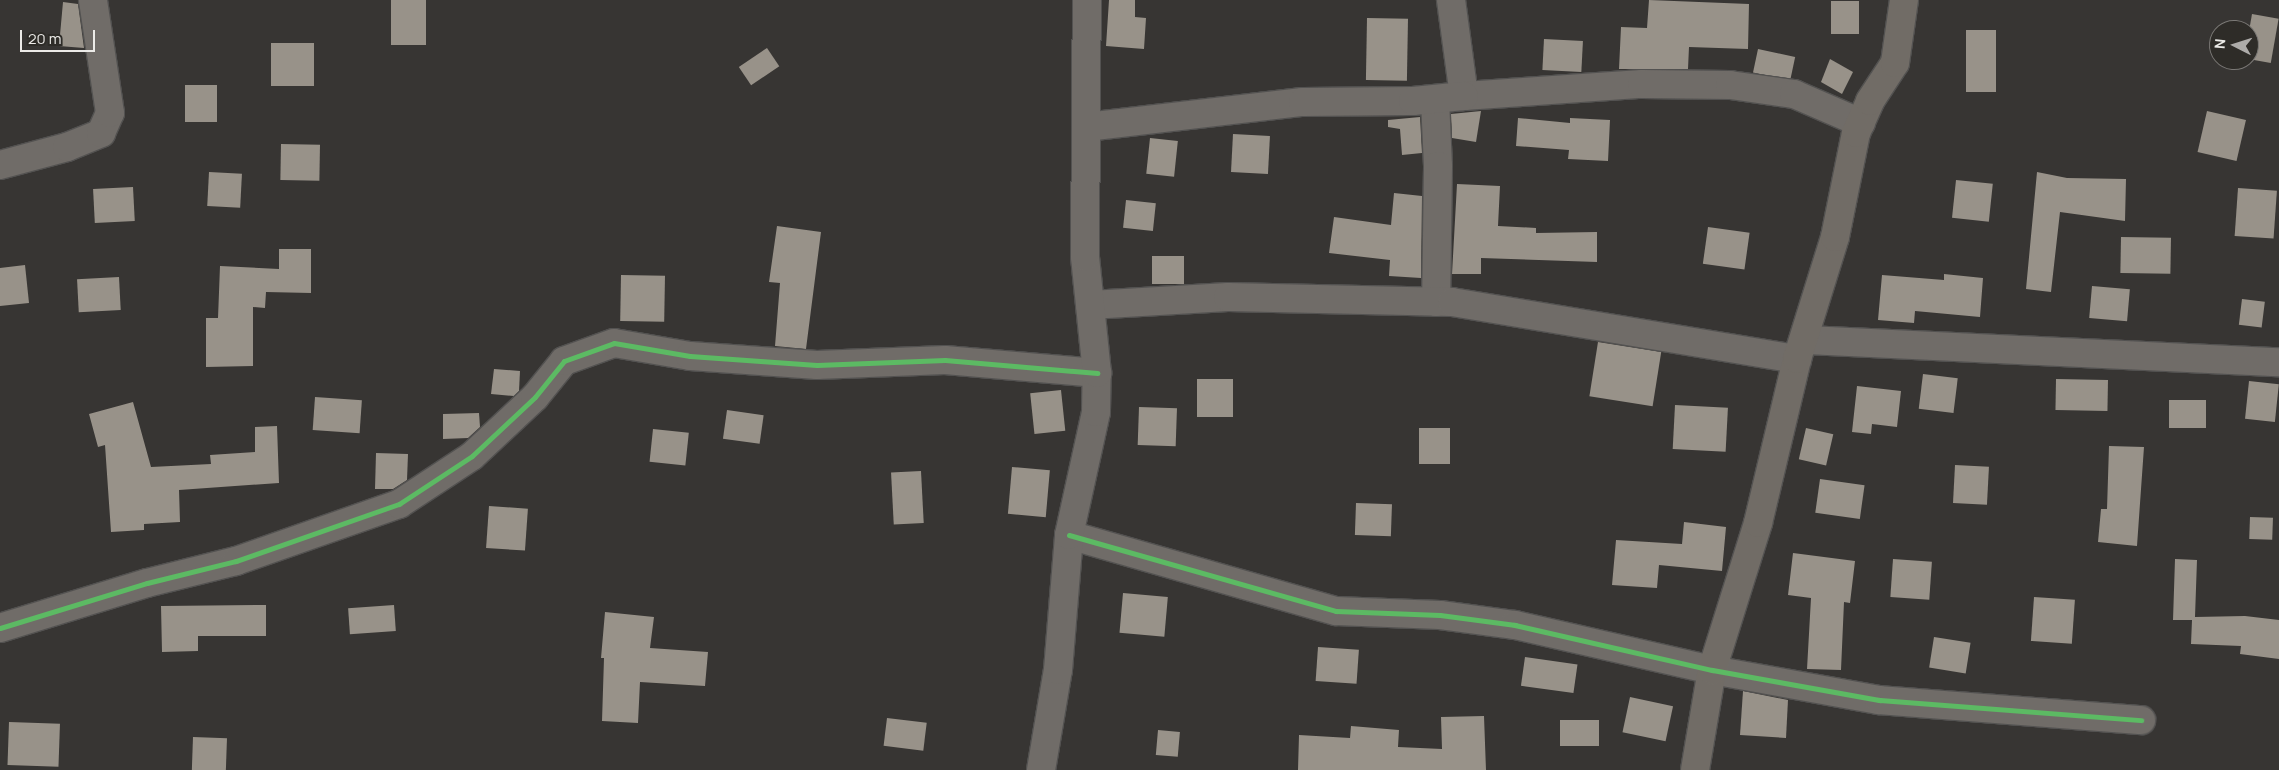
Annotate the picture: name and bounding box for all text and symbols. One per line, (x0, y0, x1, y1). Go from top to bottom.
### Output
scale bar (22, 20, 98, 52)
north arrow (2209, 20, 2259, 70)
text: 20 m (28, 28, 61, 49)
text: N (2210, 38, 2229, 50)

